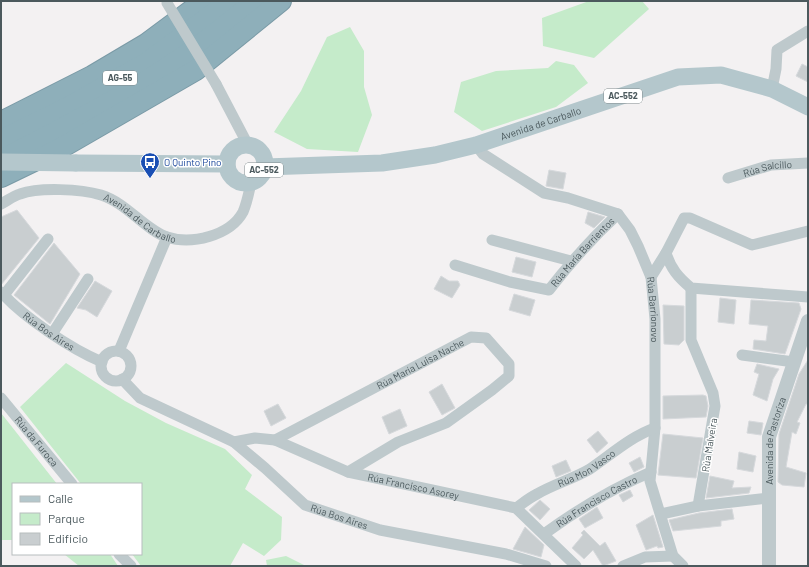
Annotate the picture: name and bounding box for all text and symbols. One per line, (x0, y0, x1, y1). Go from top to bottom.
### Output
road number: AG-55 (103, 71, 137, 85)
road number: AC-552 (604, 89, 642, 103)
street label: Avenida de Carballo (499, 104, 583, 142)
bus stop icon: O Quinto Pino (139, 151, 161, 179)
place label: O Quinto Pino (164, 156, 221, 168)
street label: Rúa Salcillo (742, 158, 792, 179)
road number: AC-552 (245, 163, 283, 177)
street label: Avenida de Carballo (102, 191, 177, 245)
street label: Rúa María Barrientos (548, 215, 617, 289)
street label: Rúa Barrionovo (645, 276, 661, 342)
street label: Rúa Bos Aires (21, 309, 77, 353)
street label: Rúa María Luisa Nache (374, 336, 466, 392)
street label: Avenida de Pastoriza (763, 395, 788, 485)
street label: Rúa da Furoca (12, 414, 61, 469)
street label: Rúa Malveira (699, 417, 719, 473)
street label: Rúa Mon Vasco (556, 447, 617, 489)
street label: Rúa Francisco Asorey (366, 470, 461, 502)
street label: Rúa Francisco Castro (554, 473, 639, 530)
legend (12, 483, 142, 555)
text: Calle (48, 491, 73, 505)
street label: Rúa Bos Aires (309, 501, 370, 532)
text: Parque (48, 511, 85, 525)
text: Edificio (48, 531, 88, 545)

